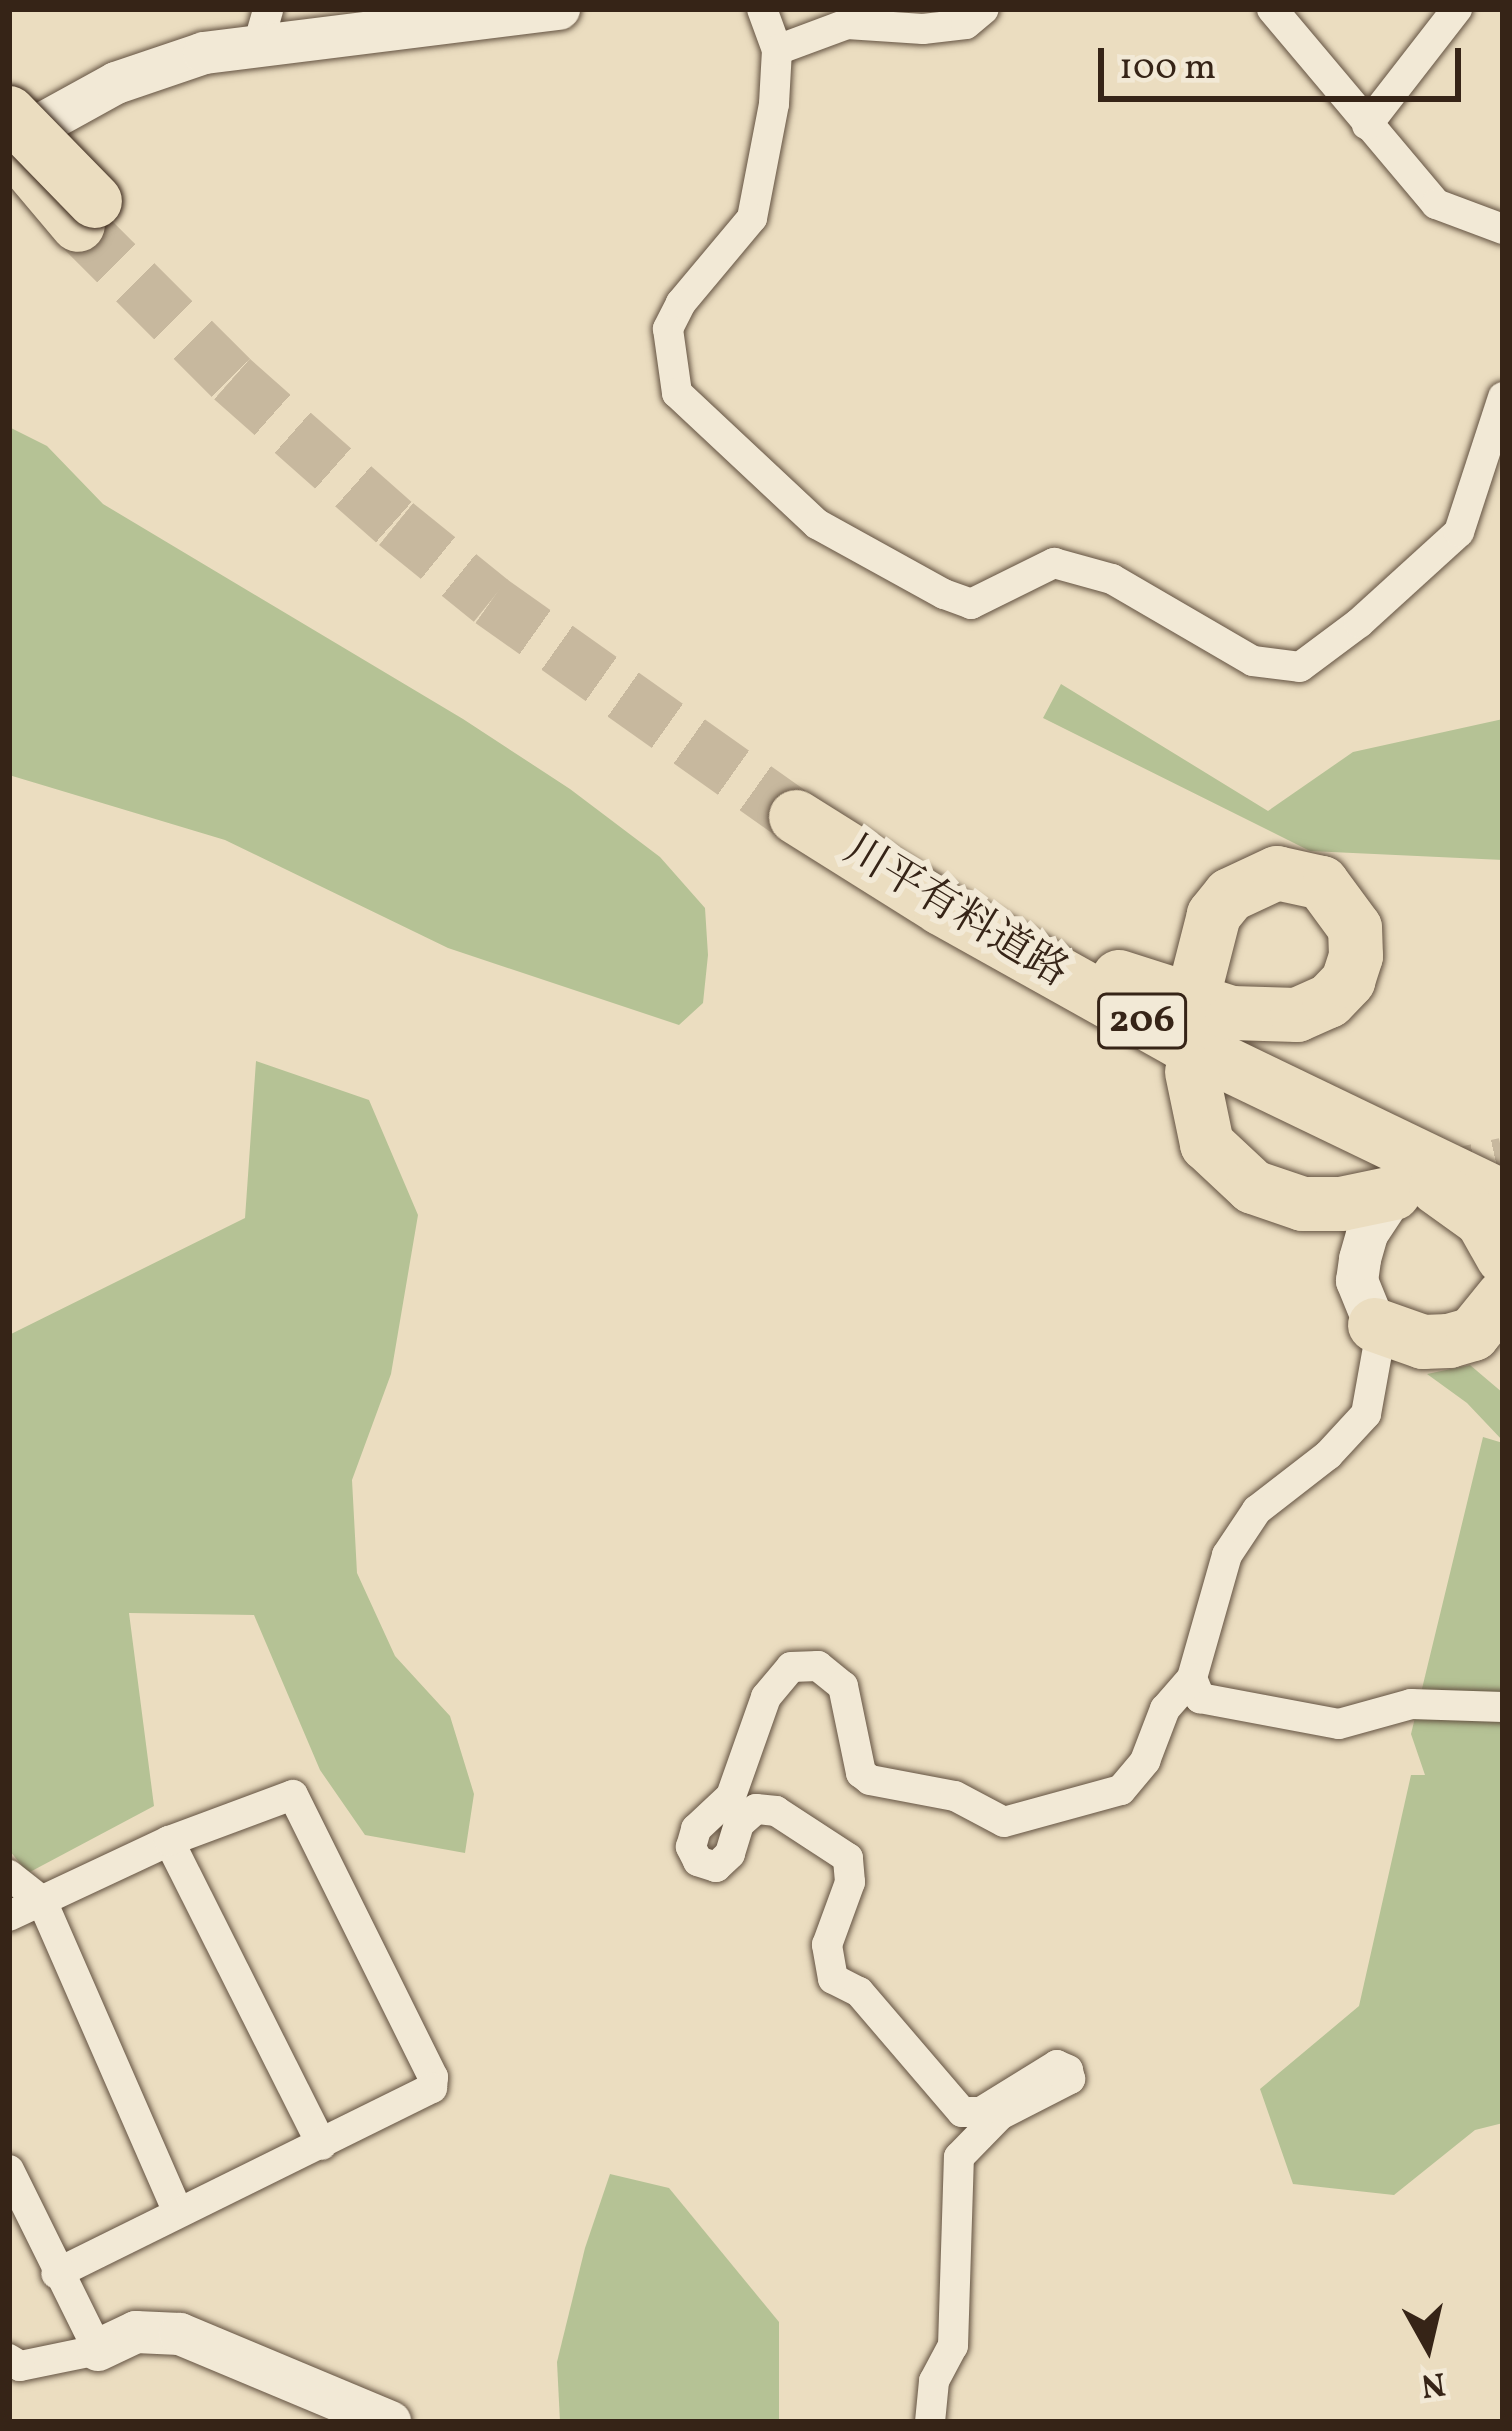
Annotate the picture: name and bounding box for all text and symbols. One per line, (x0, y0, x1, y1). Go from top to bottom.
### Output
scale bar (1104, 24, 1467, 98)
text: 100 m (1119, 44, 1216, 94)
street label: 川平有料道路 (834, 827, 1076, 999)
road number: 206 (1097, 988, 1187, 1054)
north arrow (1368, 2287, 1488, 2407)
text: N (1418, 2358, 1448, 2407)

